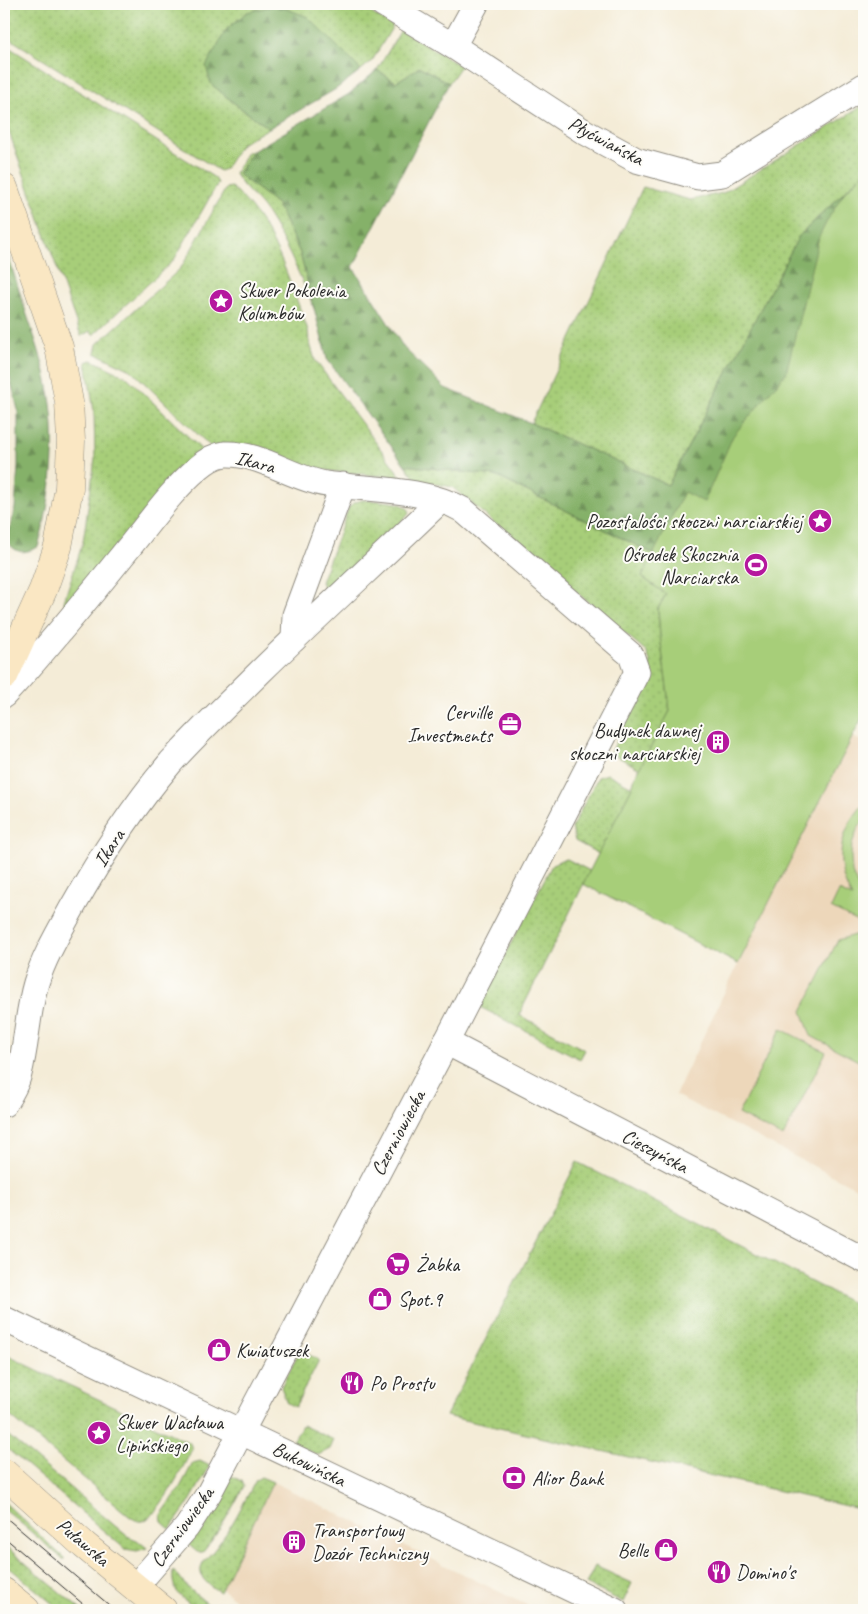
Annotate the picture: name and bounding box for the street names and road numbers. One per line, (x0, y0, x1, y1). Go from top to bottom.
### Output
street label: Płyćwiańska (564, 111, 649, 172)
street label: Ikara (233, 445, 279, 480)
street label: Ikara (88, 823, 131, 871)
street label: Czerniowiecka (365, 1085, 432, 1180)
street label: Cieszyńska (618, 1123, 694, 1179)
street label: Bukowińska (268, 1436, 351, 1493)
street label: Czerniowiecka (145, 1481, 220, 1572)
street label: Puławska (52, 1512, 116, 1573)

